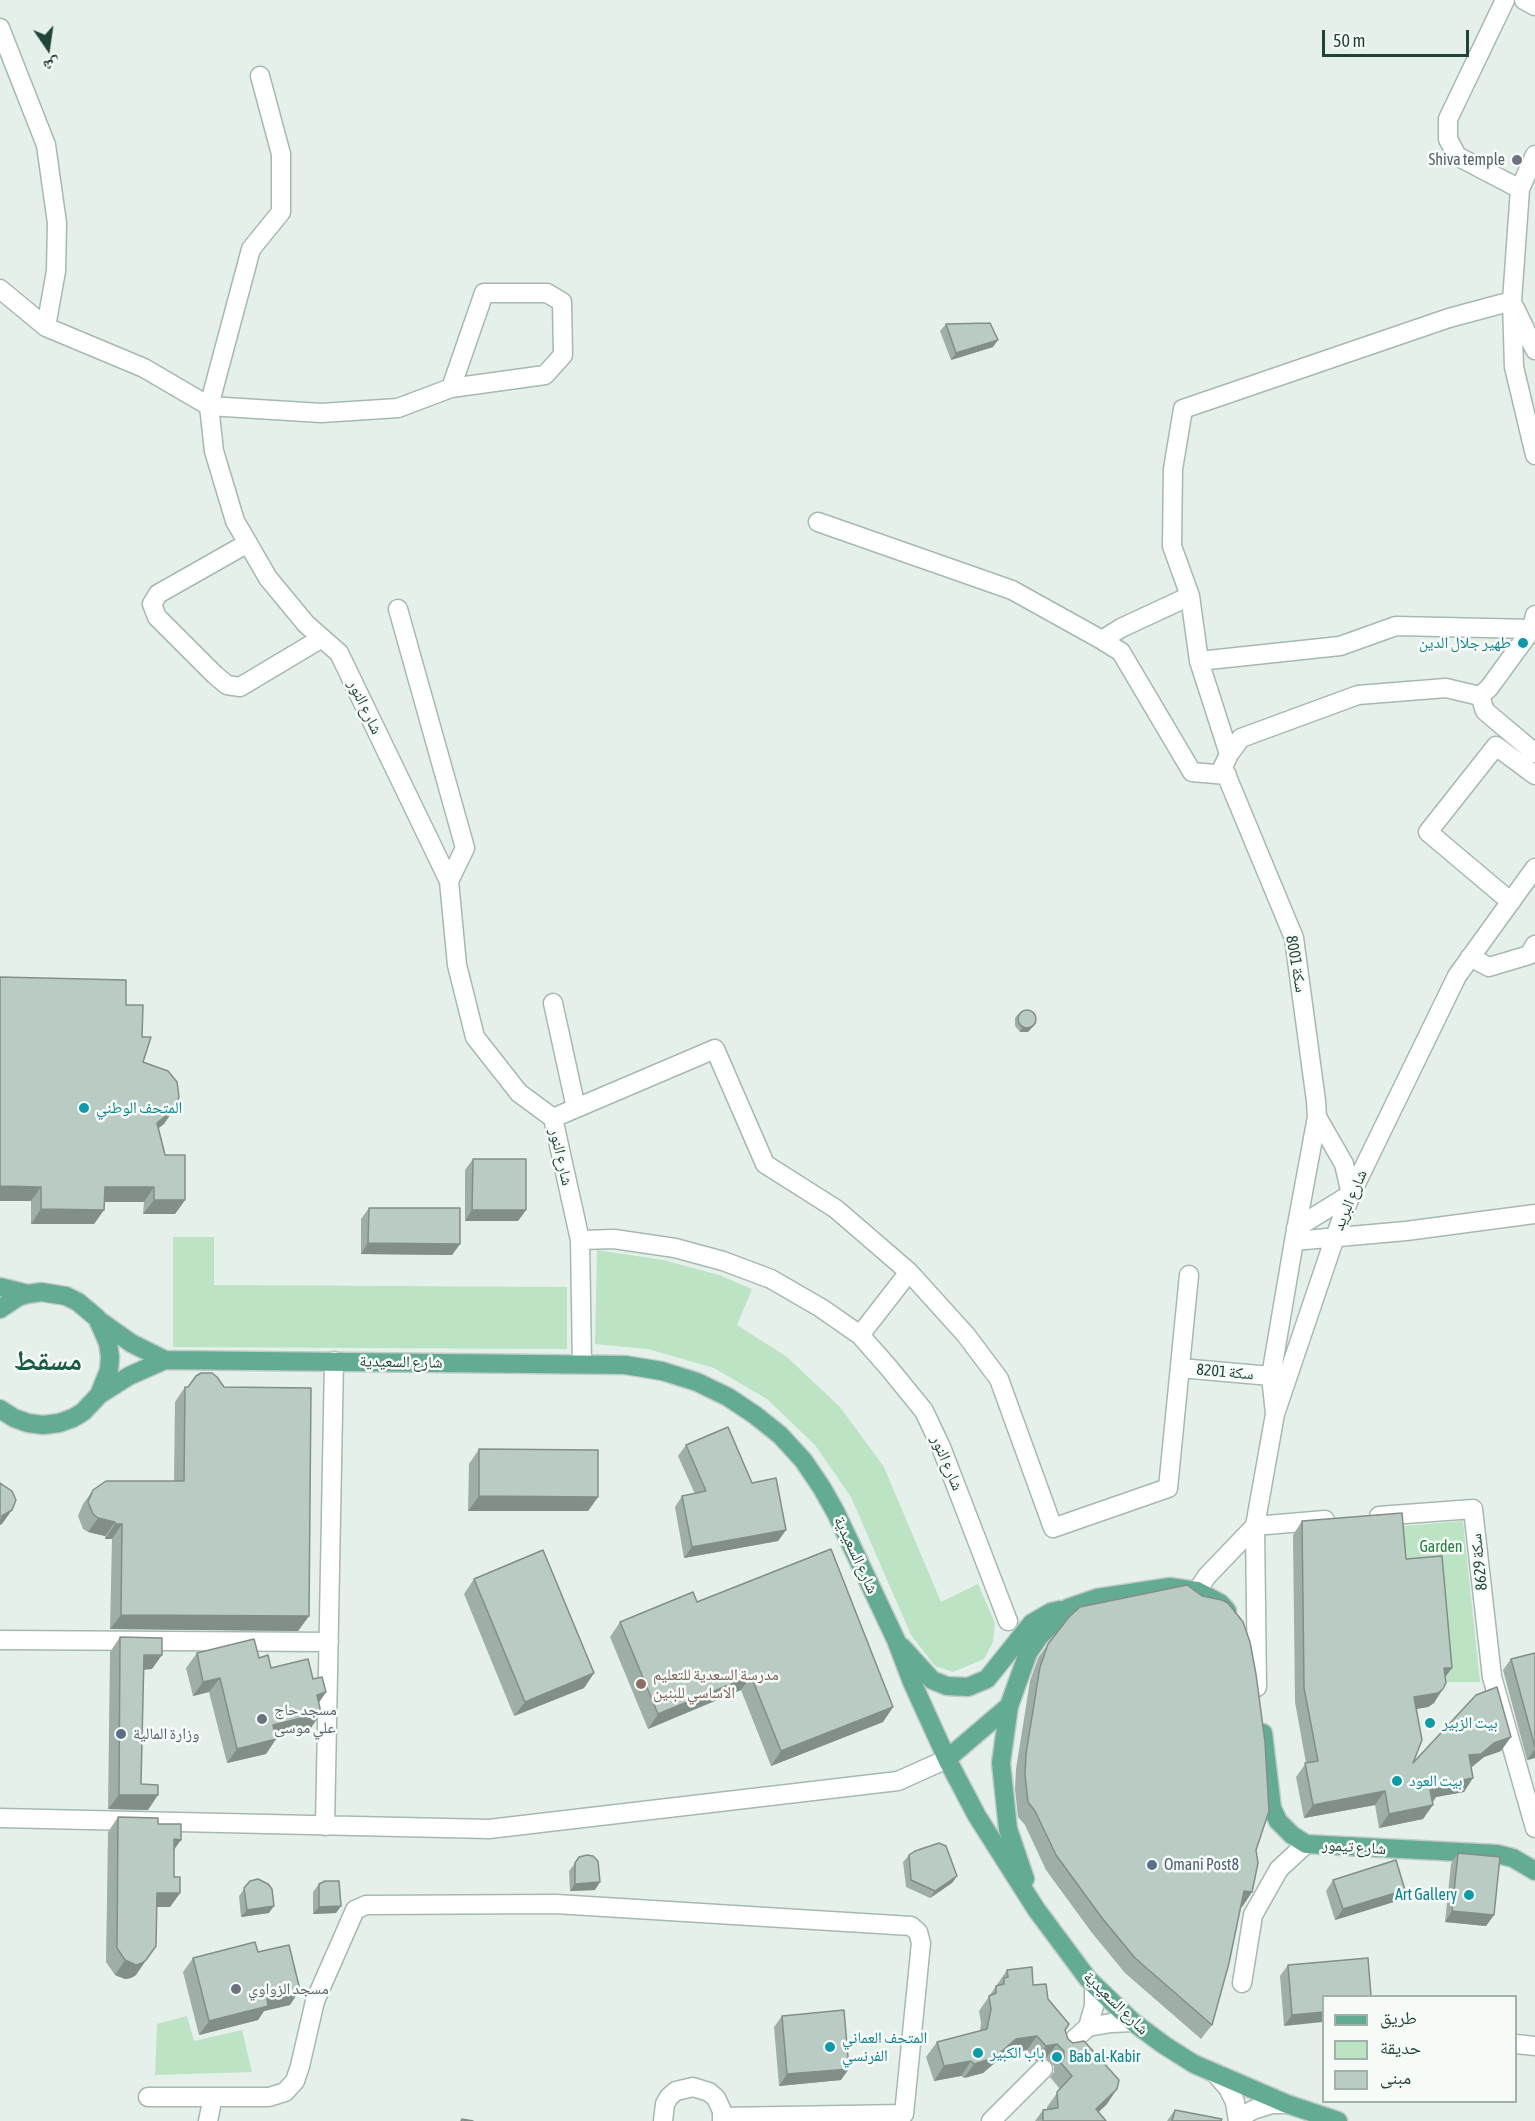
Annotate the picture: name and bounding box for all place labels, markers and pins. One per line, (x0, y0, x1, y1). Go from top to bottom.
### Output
place label: Shiva temple (1429, 150, 1505, 170)
marker: Shiva temple (1510, 153, 1524, 167)
place label: طهير جلال الدين (1419, 633, 1511, 653)
marker: طهير جلال الدين (1516, 636, 1530, 650)
place label: المتحف الوطني (96, 1098, 182, 1118)
marker: المتحف الوطني (77, 1101, 91, 1115)
place label: مدرسة السعدية للتعليم الاساسي للبنين (653, 1665, 779, 1703)
marker: مدرسة السعدية للتعليم الاساسي للبنين (634, 1677, 648, 1691)
place label: مسجد حاج علي موسى (274, 1700, 337, 1738)
marker: مسجد حاج علي موسى (255, 1712, 269, 1726)
place label: بيت الزبير (1442, 1713, 1498, 1733)
marker: بيت الزبير (1423, 1716, 1437, 1730)
place label: وزارة المالية (133, 1724, 200, 1744)
marker: وزارة المالية (114, 1727, 128, 1741)
place label: بيت العود (1409, 1771, 1462, 1791)
marker: بيت العود (1390, 1774, 1404, 1788)
place label: Omani Post8 (1164, 1855, 1239, 1875)
marker: Omani Post8 (1145, 1858, 1159, 1872)
place label: Art Gallery (1395, 1885, 1457, 1905)
marker: Art Gallery (1462, 1888, 1476, 1902)
place label: مسجد الزواوي (248, 1979, 329, 1999)
marker: مسجد الزواوي (229, 1982, 243, 1996)
place label: المتحف العماني الفرنسي (842, 2028, 927, 2066)
marker: المتحف العماني الفرنسي (823, 2040, 837, 2054)
place label: باب الکبیر (990, 2043, 1044, 2063)
marker: باب الکبیر (971, 2046, 985, 2060)
place label: Bab al-Kabir (1069, 2047, 1140, 2067)
marker: Bab al-Kabir (1050, 2050, 1064, 2064)

